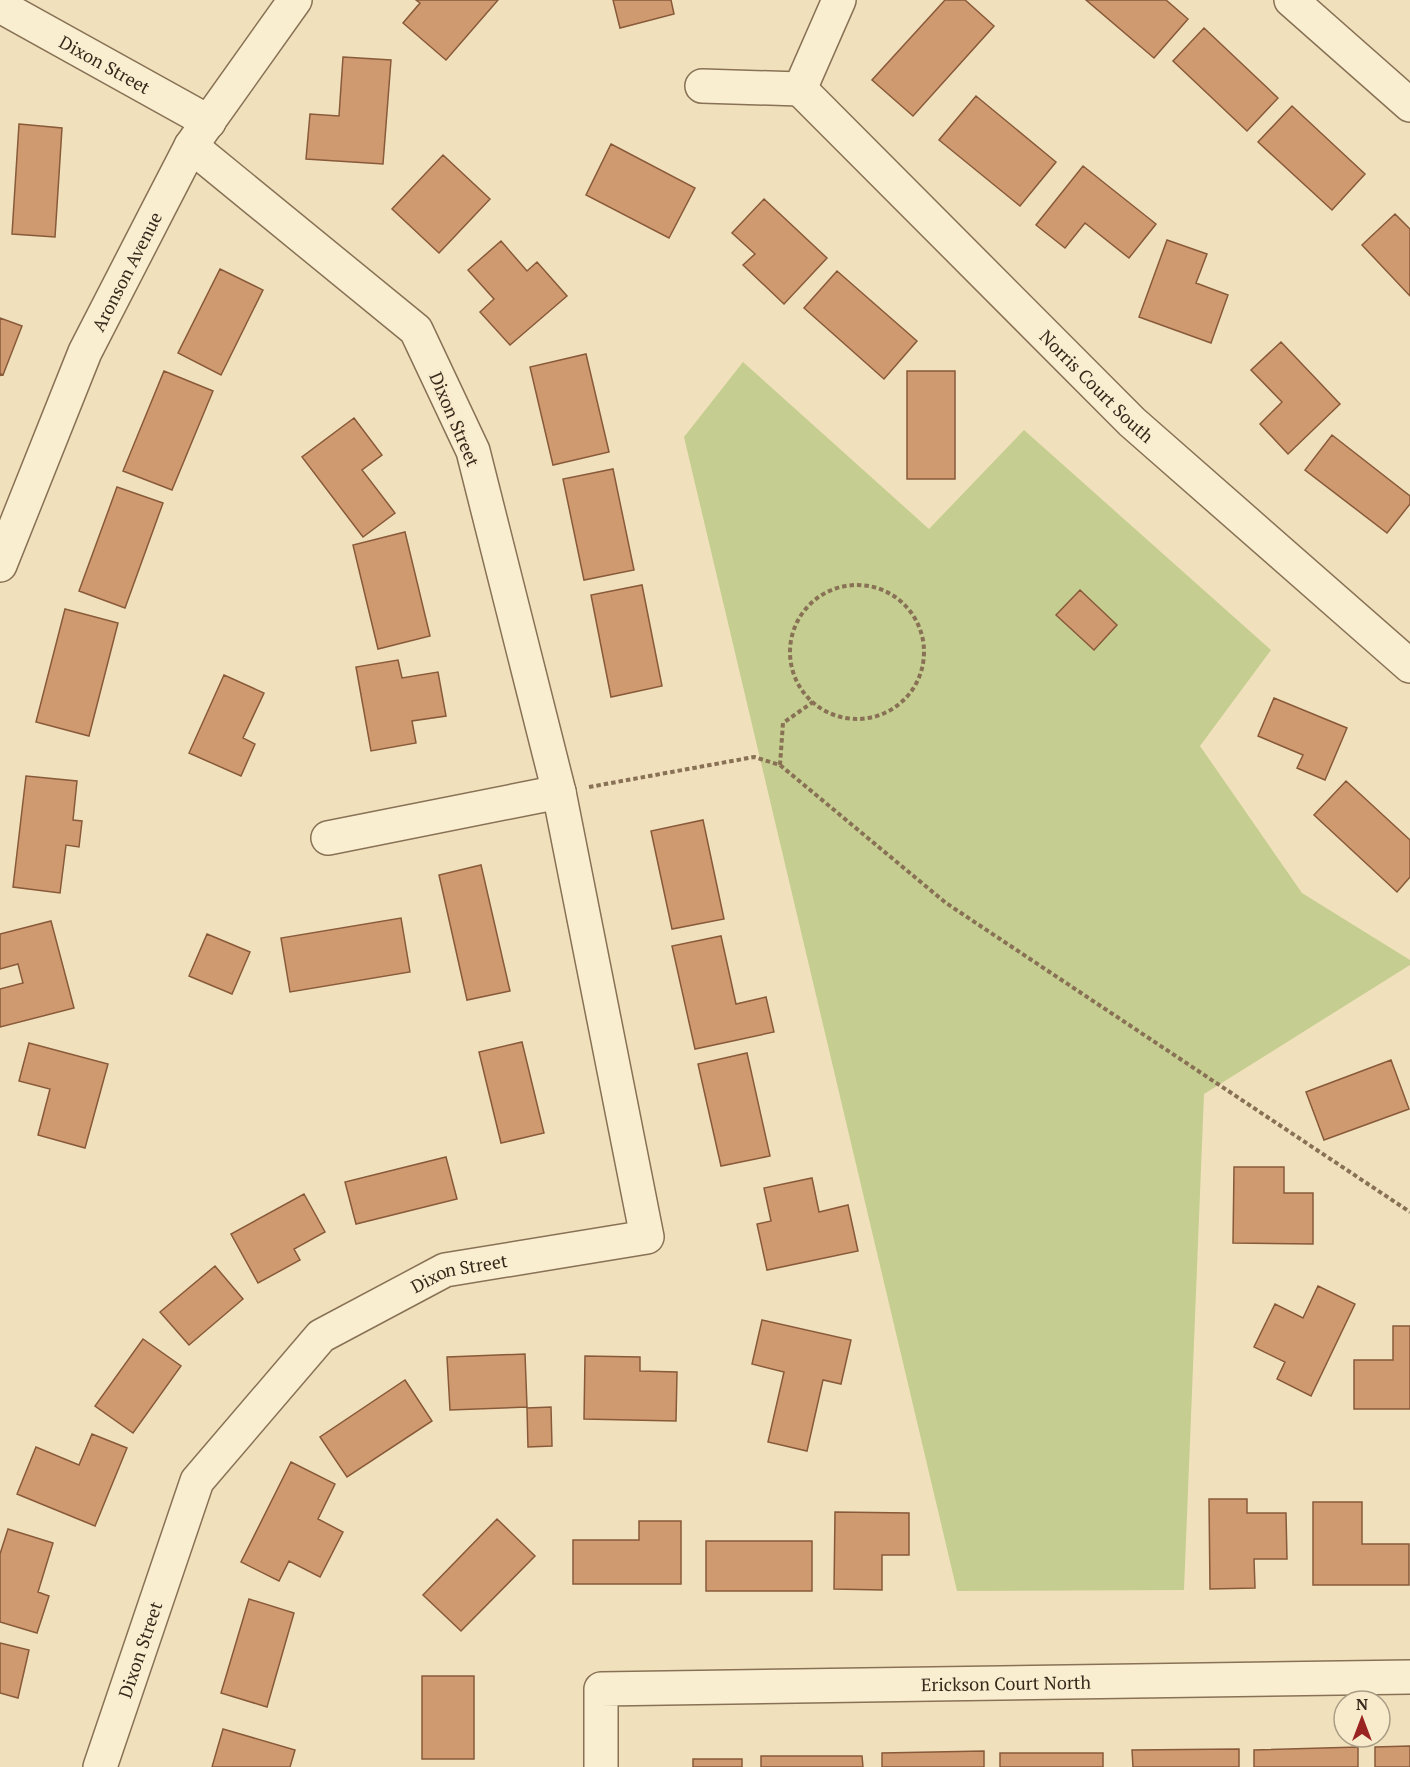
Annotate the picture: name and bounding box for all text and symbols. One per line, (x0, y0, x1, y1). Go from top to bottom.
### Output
street label: Dixon Street (55, 29, 155, 99)
street label: Aronson Avenue (86, 207, 167, 335)
street label: Norris Court South (1035, 324, 1159, 448)
street label: Dixon Street (424, 368, 486, 470)
street label: Dixon Street (406, 1248, 509, 1298)
street label: Dixon Street (112, 1598, 167, 1701)
street label: Erickson Court North (921, 1670, 1092, 1696)
north arrow (1332, 1689, 1392, 1749)
text: N (1356, 1693, 1368, 1715)

